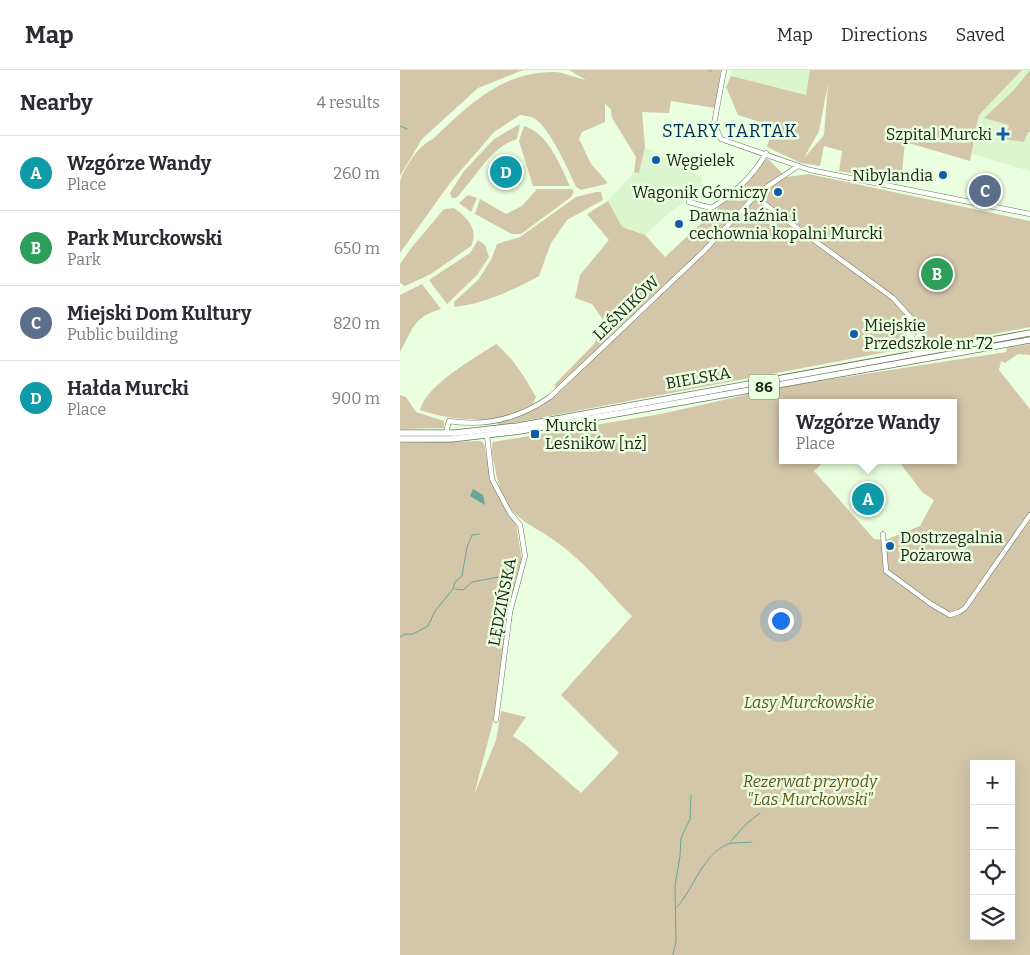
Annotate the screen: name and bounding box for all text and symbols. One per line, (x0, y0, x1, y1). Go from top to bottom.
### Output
text: Map (25, 21, 74, 49)
text: Map (777, 24, 813, 46)
text: Directions (841, 24, 928, 46)
text: Saved (956, 24, 1005, 46)
text: Nearby (20, 90, 93, 116)
text: 4 results (317, 93, 380, 112)
district label: STARY TARTAK (662, 120, 798, 142)
place label: Szpital Murcki (886, 125, 992, 144)
marker: Szpital Murcki (996, 127, 1010, 141)
place label: Węgielek (666, 151, 735, 170)
text: Wzgórze Wandy (67, 152, 211, 175)
pin: D (490, 153, 522, 191)
marker: Węgielek (650, 154, 662, 166)
text: A (30, 164, 42, 183)
text: 260 m (333, 164, 380, 183)
place label: Nibylandia (852, 166, 933, 185)
marker: Nibylandia (937, 169, 949, 181)
pin: C (969, 172, 1001, 210)
text: Place (67, 175, 106, 194)
place label: Wagonik Górniczy (632, 183, 769, 202)
marker: Wagonik Górniczy (772, 186, 784, 198)
place label: Dawna łaźnia i cechownia kopalni Murcki (689, 206, 883, 243)
marker: Dawna łaźnia i cechownia kopalni Murcki (673, 218, 685, 230)
text: Park Murckowski (67, 227, 222, 250)
text: B (31, 239, 41, 258)
text: 650 m (334, 239, 380, 258)
text: Park (67, 250, 101, 269)
pin: B (921, 255, 953, 293)
street label: LEŚNIKÓW (588, 271, 663, 344)
text: Miejski Dom Kultury (67, 302, 252, 325)
text: C (31, 314, 41, 333)
text: 820 m (333, 314, 380, 333)
place label: Miejskie Przedszkole nr 72 (864, 316, 993, 353)
text: Public building (67, 325, 178, 344)
marker: Miejskie Przedszkole nr 72 (848, 328, 860, 340)
street label: BIELSKA (664, 363, 733, 393)
road number: 86 (749, 374, 779, 400)
text: Hałda Murcki (67, 377, 189, 400)
text: D (30, 389, 42, 408)
text: 900 m (332, 389, 380, 408)
popup (779, 399, 957, 464)
text: Place (67, 400, 106, 419)
text: Wzgórze Wandy (796, 411, 940, 434)
place label: Murcki Leśników [nż] (545, 416, 647, 453)
marker: Murcki Leśników [nż] (529, 428, 541, 440)
text: Place (796, 434, 835, 453)
pin: A (852, 480, 884, 518)
place label: Dostrzegalnia Pożarowa (900, 528, 1003, 565)
marker: Dostrzegalnia Pożarowa (884, 540, 896, 552)
street label: LĘDZIŃSKA (483, 556, 520, 648)
your location (768, 608, 794, 634)
park label: Lasy Murckowskie (744, 693, 874, 712)
map controls (970, 760, 1015, 940)
button: + (970, 760, 1015, 805)
park label: Rezerwat przyrody "Las Murckowski" (743, 772, 878, 809)
button: − (970, 805, 1015, 850)
button: locate (970, 850, 1015, 895)
button: layers (970, 895, 1015, 940)

